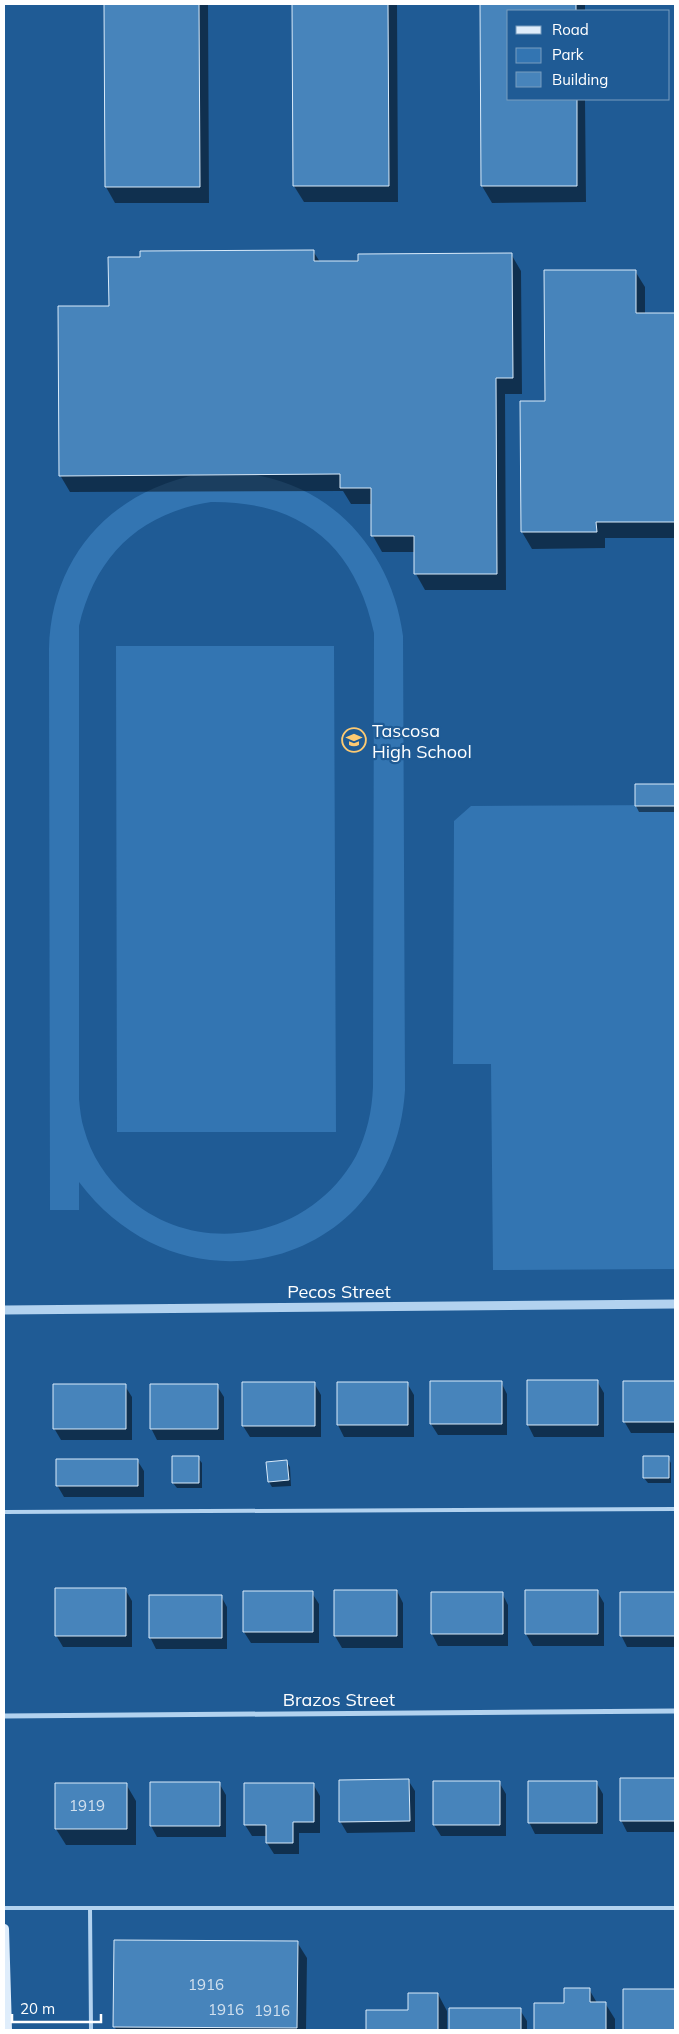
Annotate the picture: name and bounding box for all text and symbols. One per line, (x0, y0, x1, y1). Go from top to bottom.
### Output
legend (507, 10, 669, 100)
text: Road (552, 20, 589, 39)
text: Park (552, 45, 584, 64)
text: Building (552, 70, 608, 89)
place label: Tascosa High School (372, 719, 472, 763)
school or university icon: Tascosa High School (341, 727, 367, 753)
street label: Pecos Street (287, 1280, 391, 1303)
street label: Brazos Street (283, 1688, 395, 1711)
house number: 1919 (69, 1796, 105, 1815)
house number: 1916 (188, 1975, 224, 1994)
scale bar (12, 1992, 101, 2024)
text: 20 m (20, 1999, 55, 2018)
house number: 1916 (208, 2000, 244, 2019)
house number: 1916 (254, 2001, 290, 2020)

